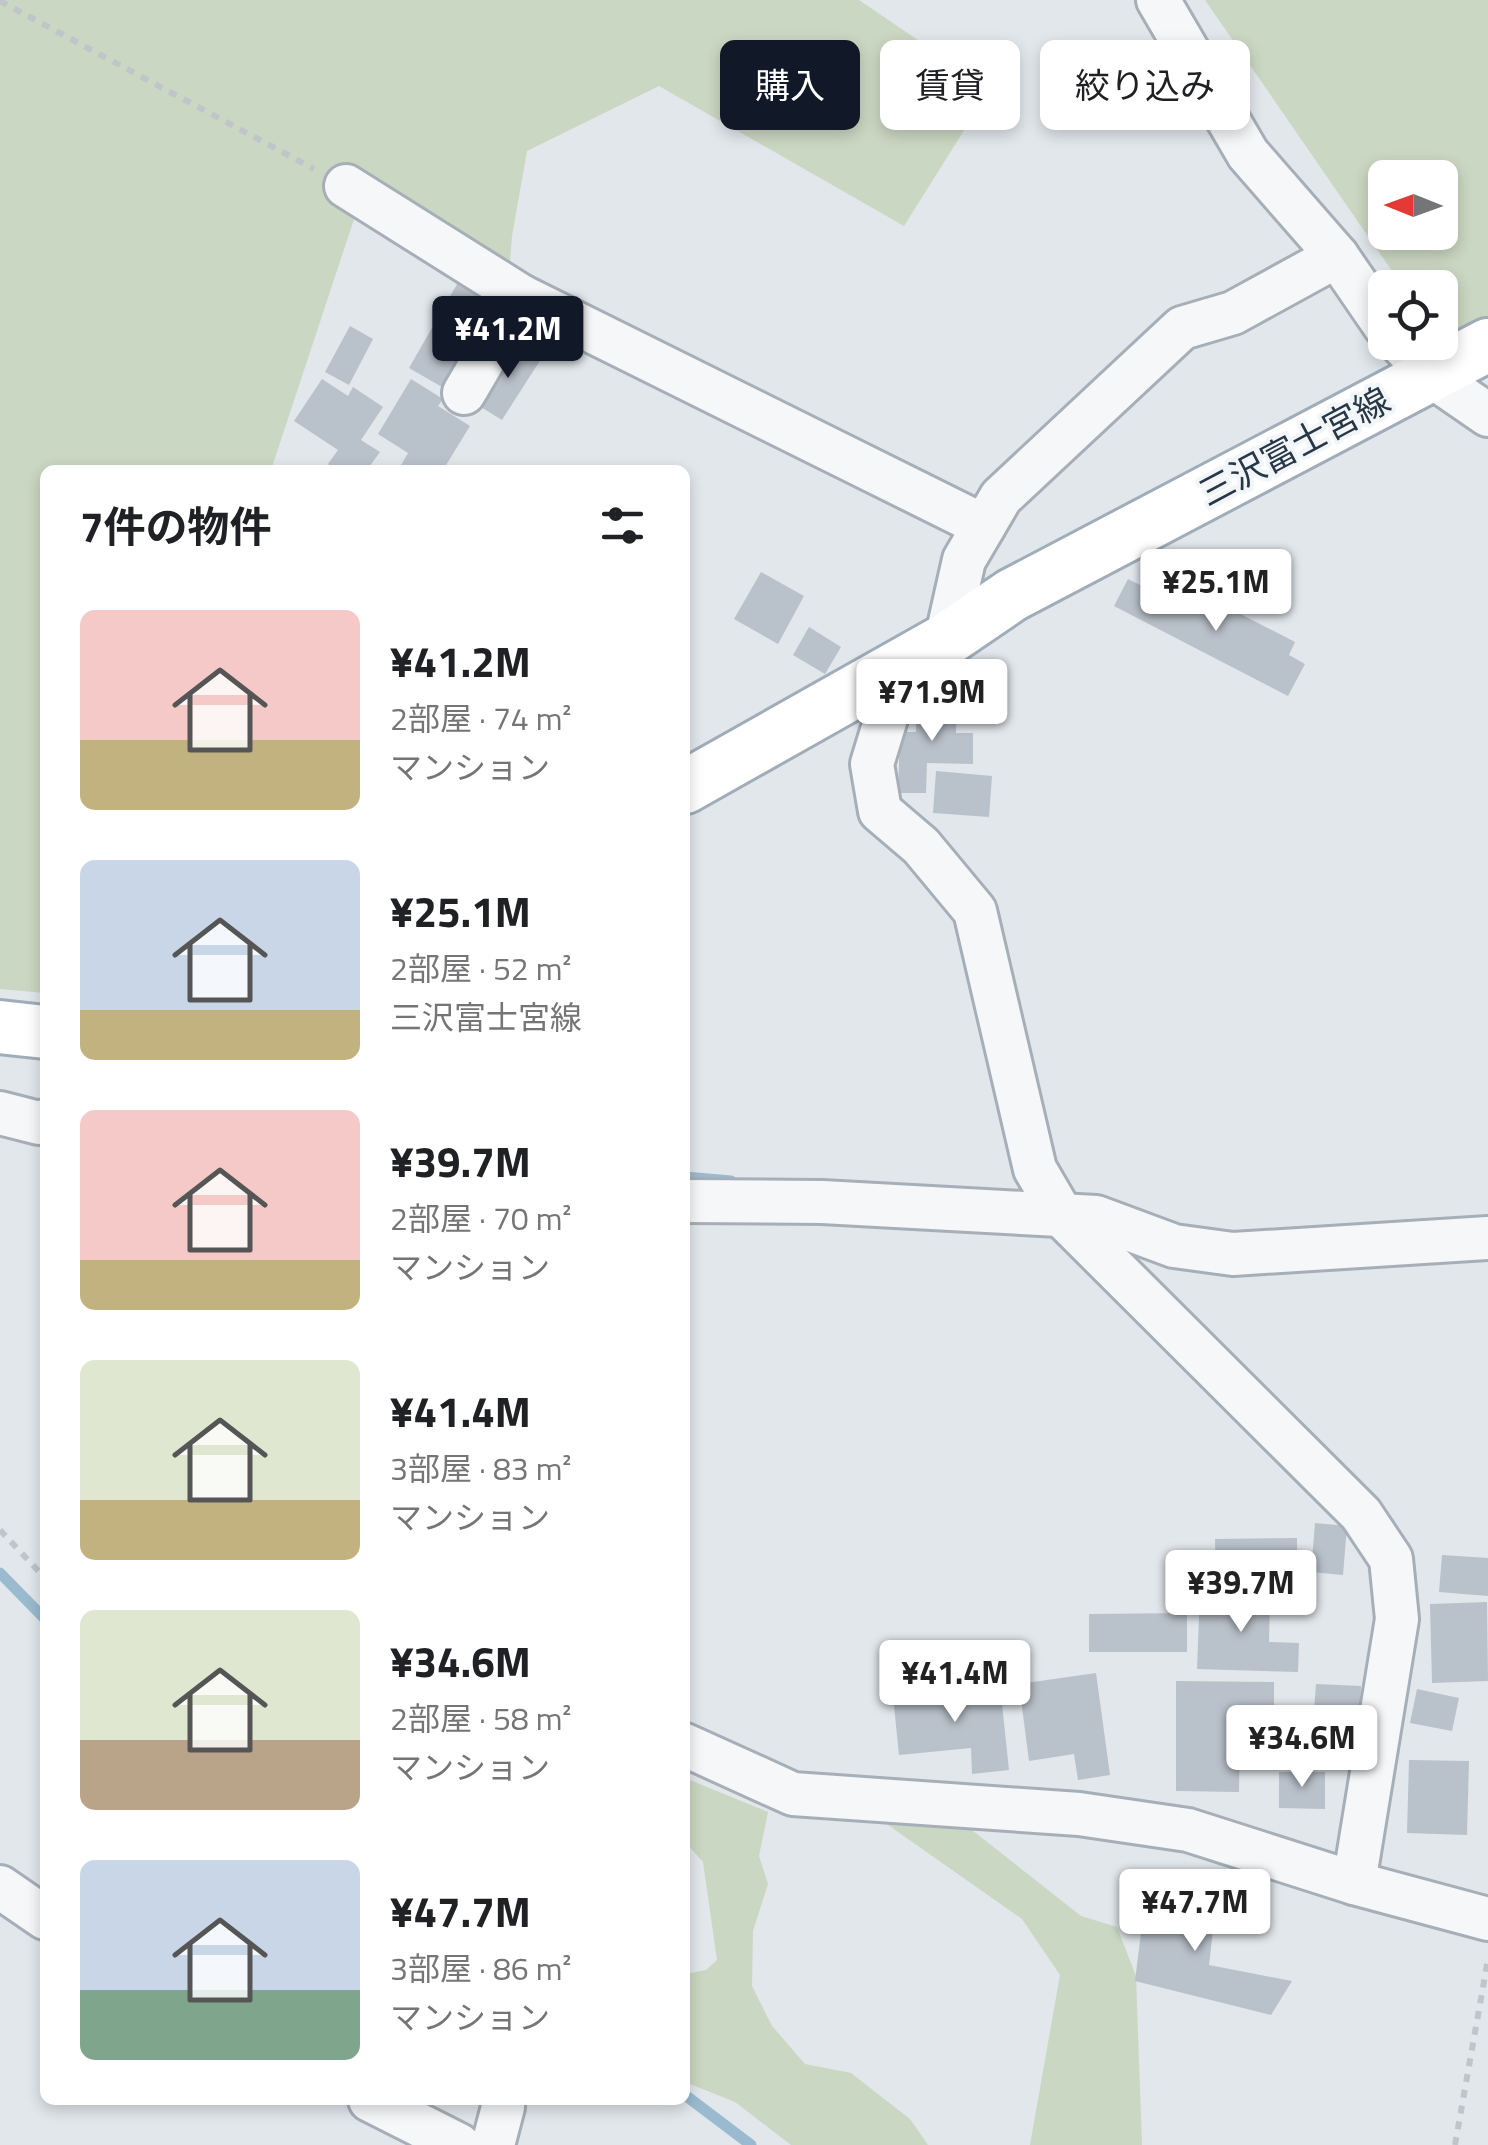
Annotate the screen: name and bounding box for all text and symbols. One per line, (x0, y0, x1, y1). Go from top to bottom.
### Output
chip: 購入 (720, 40, 860, 130)
chip: 賃貸 (880, 40, 1020, 130)
chip: 絞り込み (1040, 40, 1250, 130)
north arrow (1368, 160, 1458, 250)
map controls (1368, 160, 1458, 360)
button: locate (1368, 270, 1458, 360)
pin: ¥41.2M (427, 296, 589, 381)
text: ¥41.2M (454, 304, 562, 352)
street label: 三沢富士宮線 (1189, 373, 1399, 519)
text: 7件の物件 (80, 494, 272, 558)
icon: filters (595, 498, 650, 553)
pin: ¥25.1M (1135, 549, 1297, 634)
text: ¥25.1M (1162, 557, 1270, 605)
text: ¥41.2M (390, 629, 531, 693)
icon: home (160, 650, 280, 770)
pin: ¥71.9M (851, 659, 1013, 744)
text: ¥71.9M (878, 667, 986, 715)
text: 2部屋 · 74 m² (390, 694, 572, 742)
text: マンション (390, 743, 550, 791)
text: ¥25.1M (390, 879, 531, 943)
icon: home (160, 900, 280, 1020)
text: 2部屋 · 52 m² (390, 944, 572, 992)
text: 三沢富士宮線 (390, 993, 582, 1041)
text: ¥39.7M (390, 1129, 531, 1193)
icon: home (160, 1150, 280, 1270)
text: 2部屋 · 70 m² (390, 1194, 572, 1242)
text: マンション (390, 1243, 550, 1291)
text: ¥41.4M (390, 1379, 531, 1443)
icon: home (160, 1400, 280, 1520)
text: 3部屋 · 83 m² (390, 1444, 572, 1492)
text: マンション (390, 1493, 550, 1541)
pin: ¥39.7M (1160, 1550, 1322, 1635)
text: ¥39.7M (1187, 1558, 1295, 1606)
text: ¥34.6M (390, 1629, 531, 1693)
pin: ¥41.4M (874, 1640, 1036, 1725)
text: ¥41.4M (901, 1648, 1009, 1696)
icon: home (160, 1650, 280, 1770)
text: 2部屋 · 58 m² (390, 1694, 572, 1742)
pin: ¥34.6M (1221, 1705, 1383, 1790)
text: ¥34.6M (1248, 1713, 1356, 1761)
text: マンション (390, 1743, 550, 1791)
pin: ¥47.7M (1114, 1869, 1276, 1954)
text: ¥47.7M (1141, 1877, 1249, 1925)
text: ¥47.7M (390, 1879, 531, 1943)
icon: home (160, 1900, 280, 2020)
text: 3部屋 · 86 m² (390, 1944, 572, 1992)
text: マンション (390, 1993, 550, 2041)

